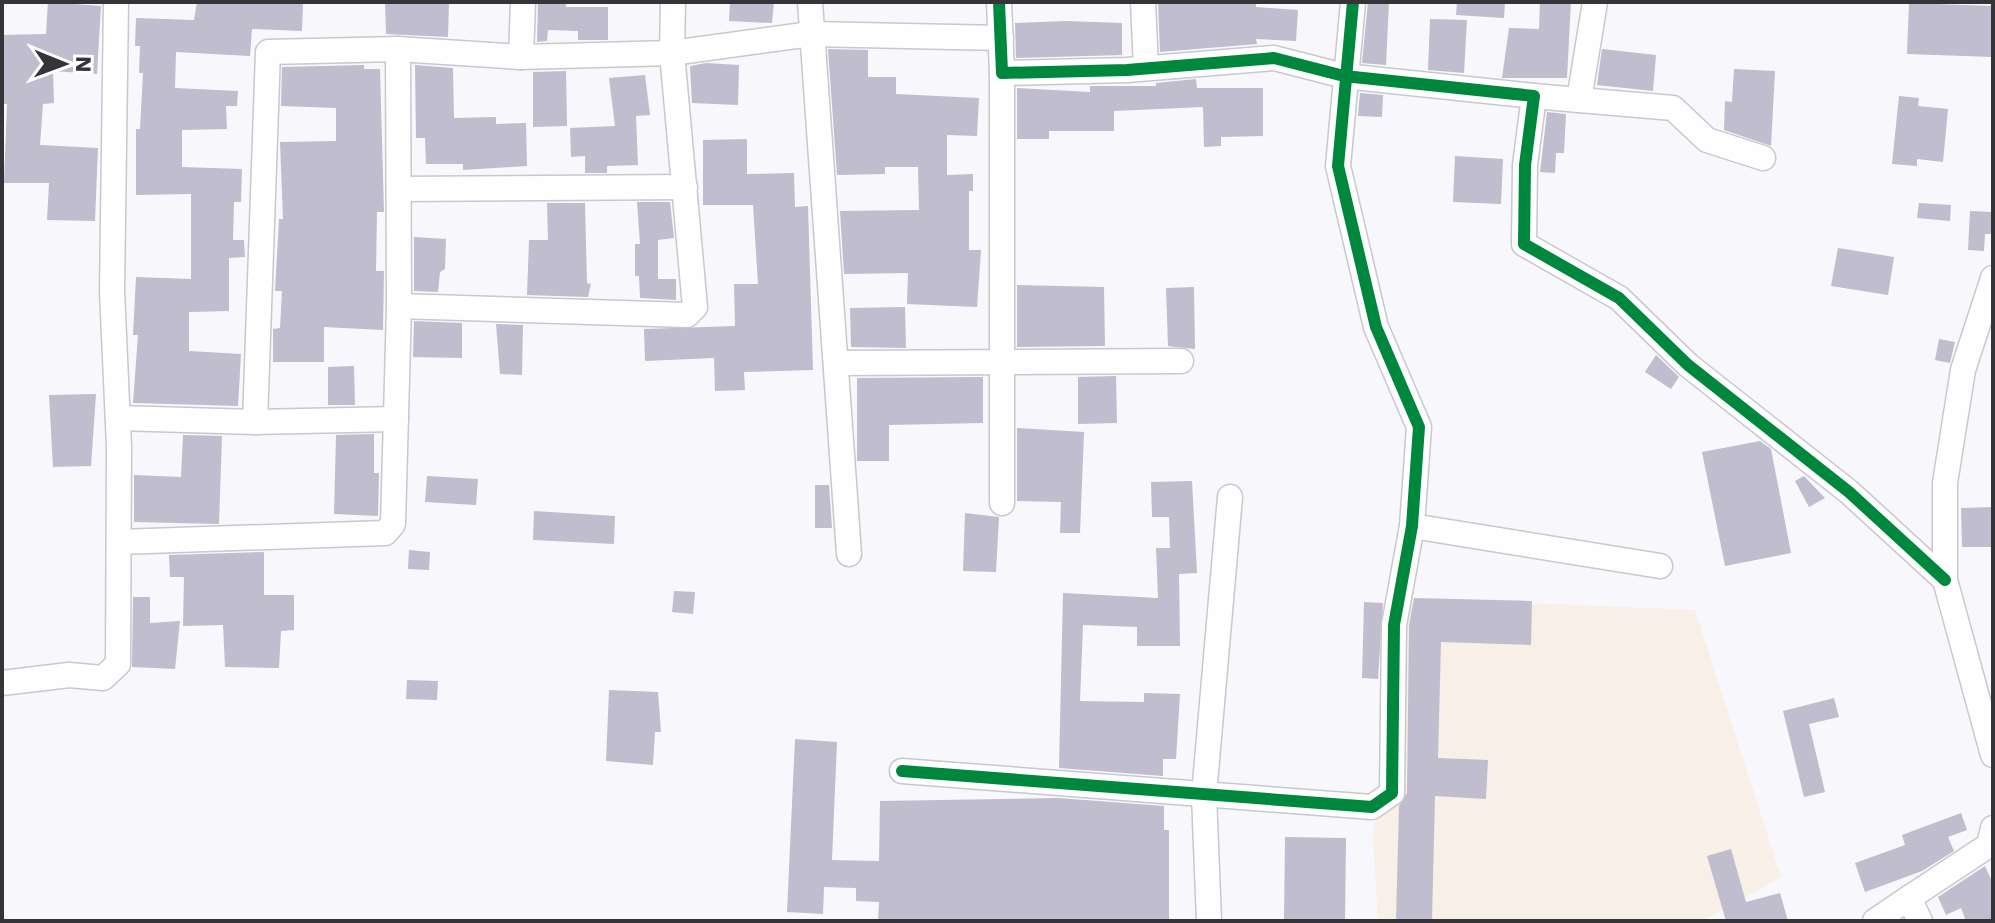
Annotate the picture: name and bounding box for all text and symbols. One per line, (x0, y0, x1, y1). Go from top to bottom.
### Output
north arrow (24, 24, 104, 104)
text: N (71, 56, 96, 73)

